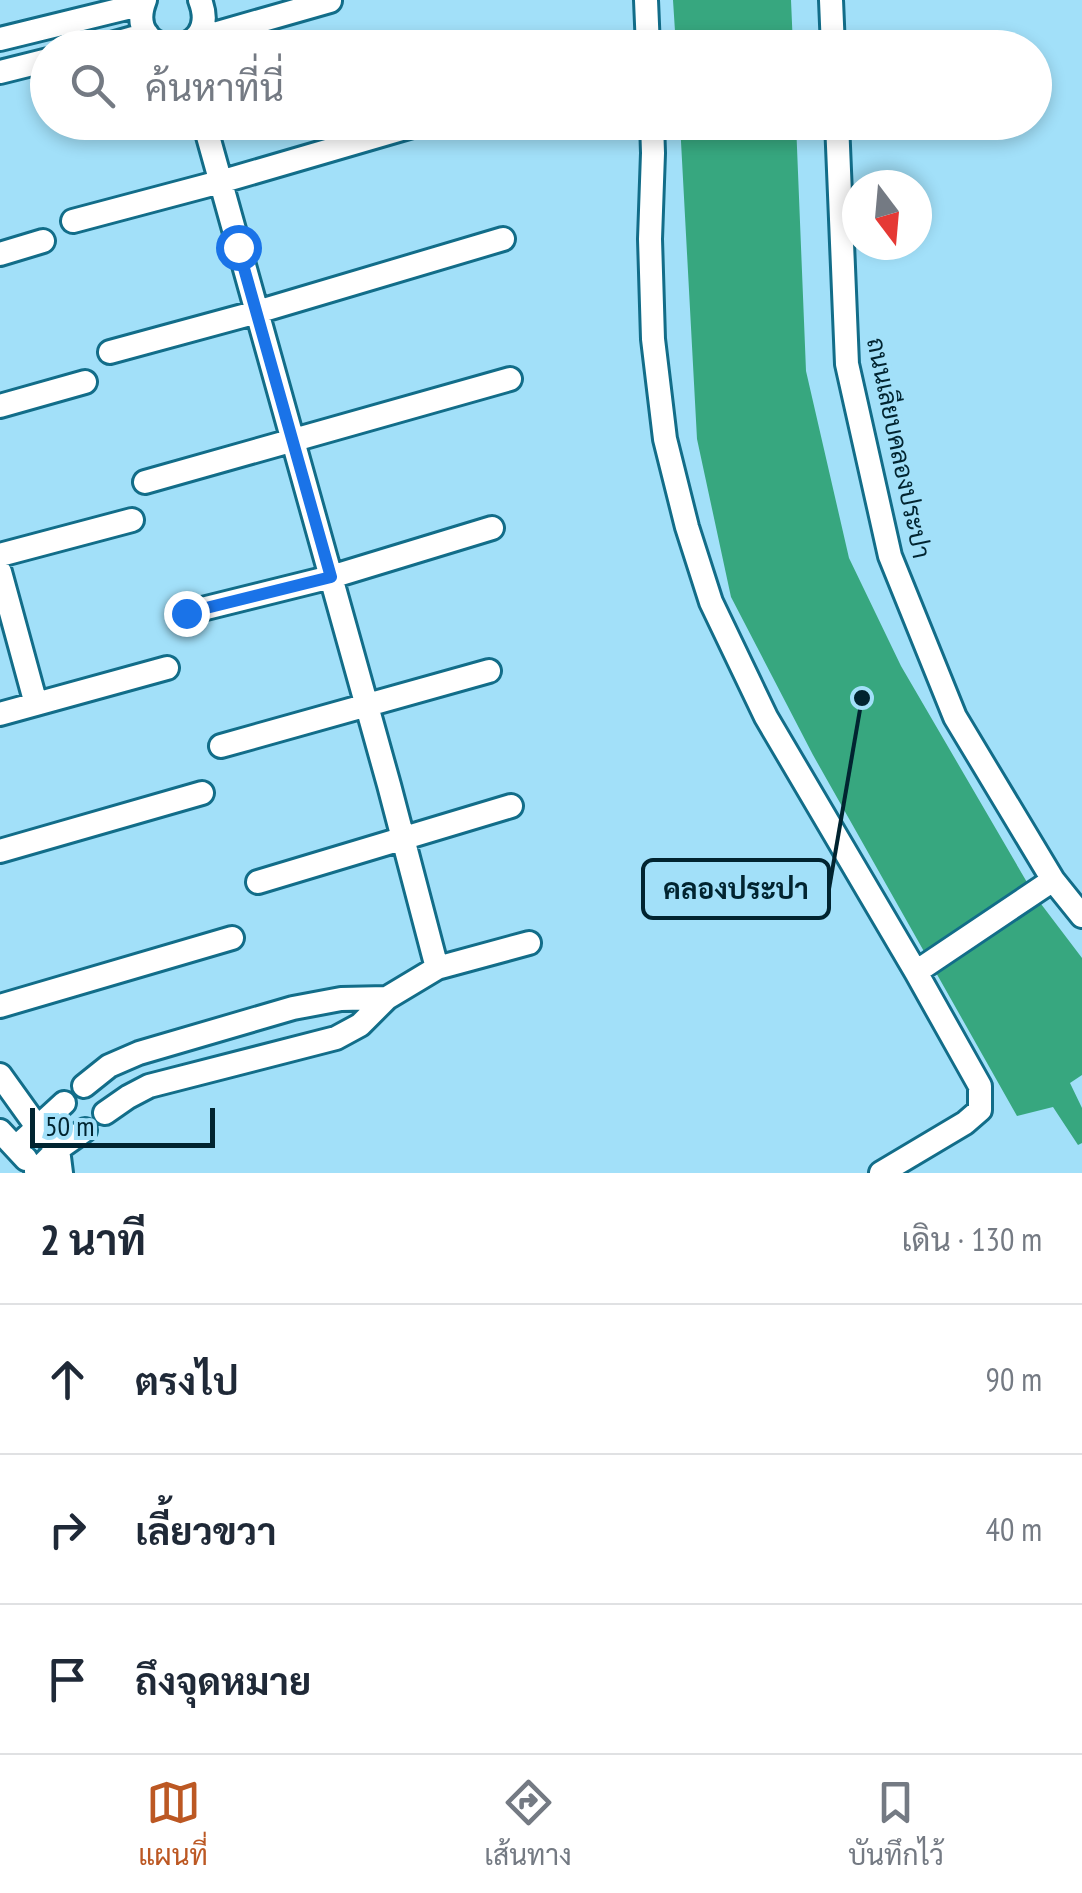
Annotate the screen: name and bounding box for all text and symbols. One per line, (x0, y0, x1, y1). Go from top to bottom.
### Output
search box (30, 30, 1052, 140)
icon: search (65, 58, 120, 113)
text: ค้นหาที่นี่ (145, 62, 284, 111)
north arrow (842, 170, 932, 260)
route start (216, 225, 262, 271)
street label: ถนนเลียบคลองประปา (860, 335, 938, 561)
route end (164, 591, 210, 637)
callout: คลองประปา (643, 860, 829, 918)
text: คลองประปา (663, 870, 809, 907)
scale bar (30, 1103, 215, 1148)
text: 50 m (45, 1107, 94, 1144)
text: 2 นาที (40, 1212, 146, 1267)
text: เดิน · 130 m (902, 1218, 1042, 1260)
icon: ahead (40, 1352, 95, 1407)
text: ตรงไป (135, 1356, 239, 1405)
text: 90 m (986, 1358, 1042, 1400)
icon: right (40, 1502, 95, 1557)
text: เลี้ยวขวา (135, 1506, 277, 1555)
text: 40 m (986, 1508, 1042, 1550)
icon: arrive (40, 1652, 95, 1707)
text: ถึงจุดหมาย (135, 1656, 311, 1705)
tab: แผนที่ (138, 1775, 208, 1873)
tab: เส้นทาง (484, 1775, 572, 1873)
tab: บันทึกไว้ (848, 1775, 944, 1873)

